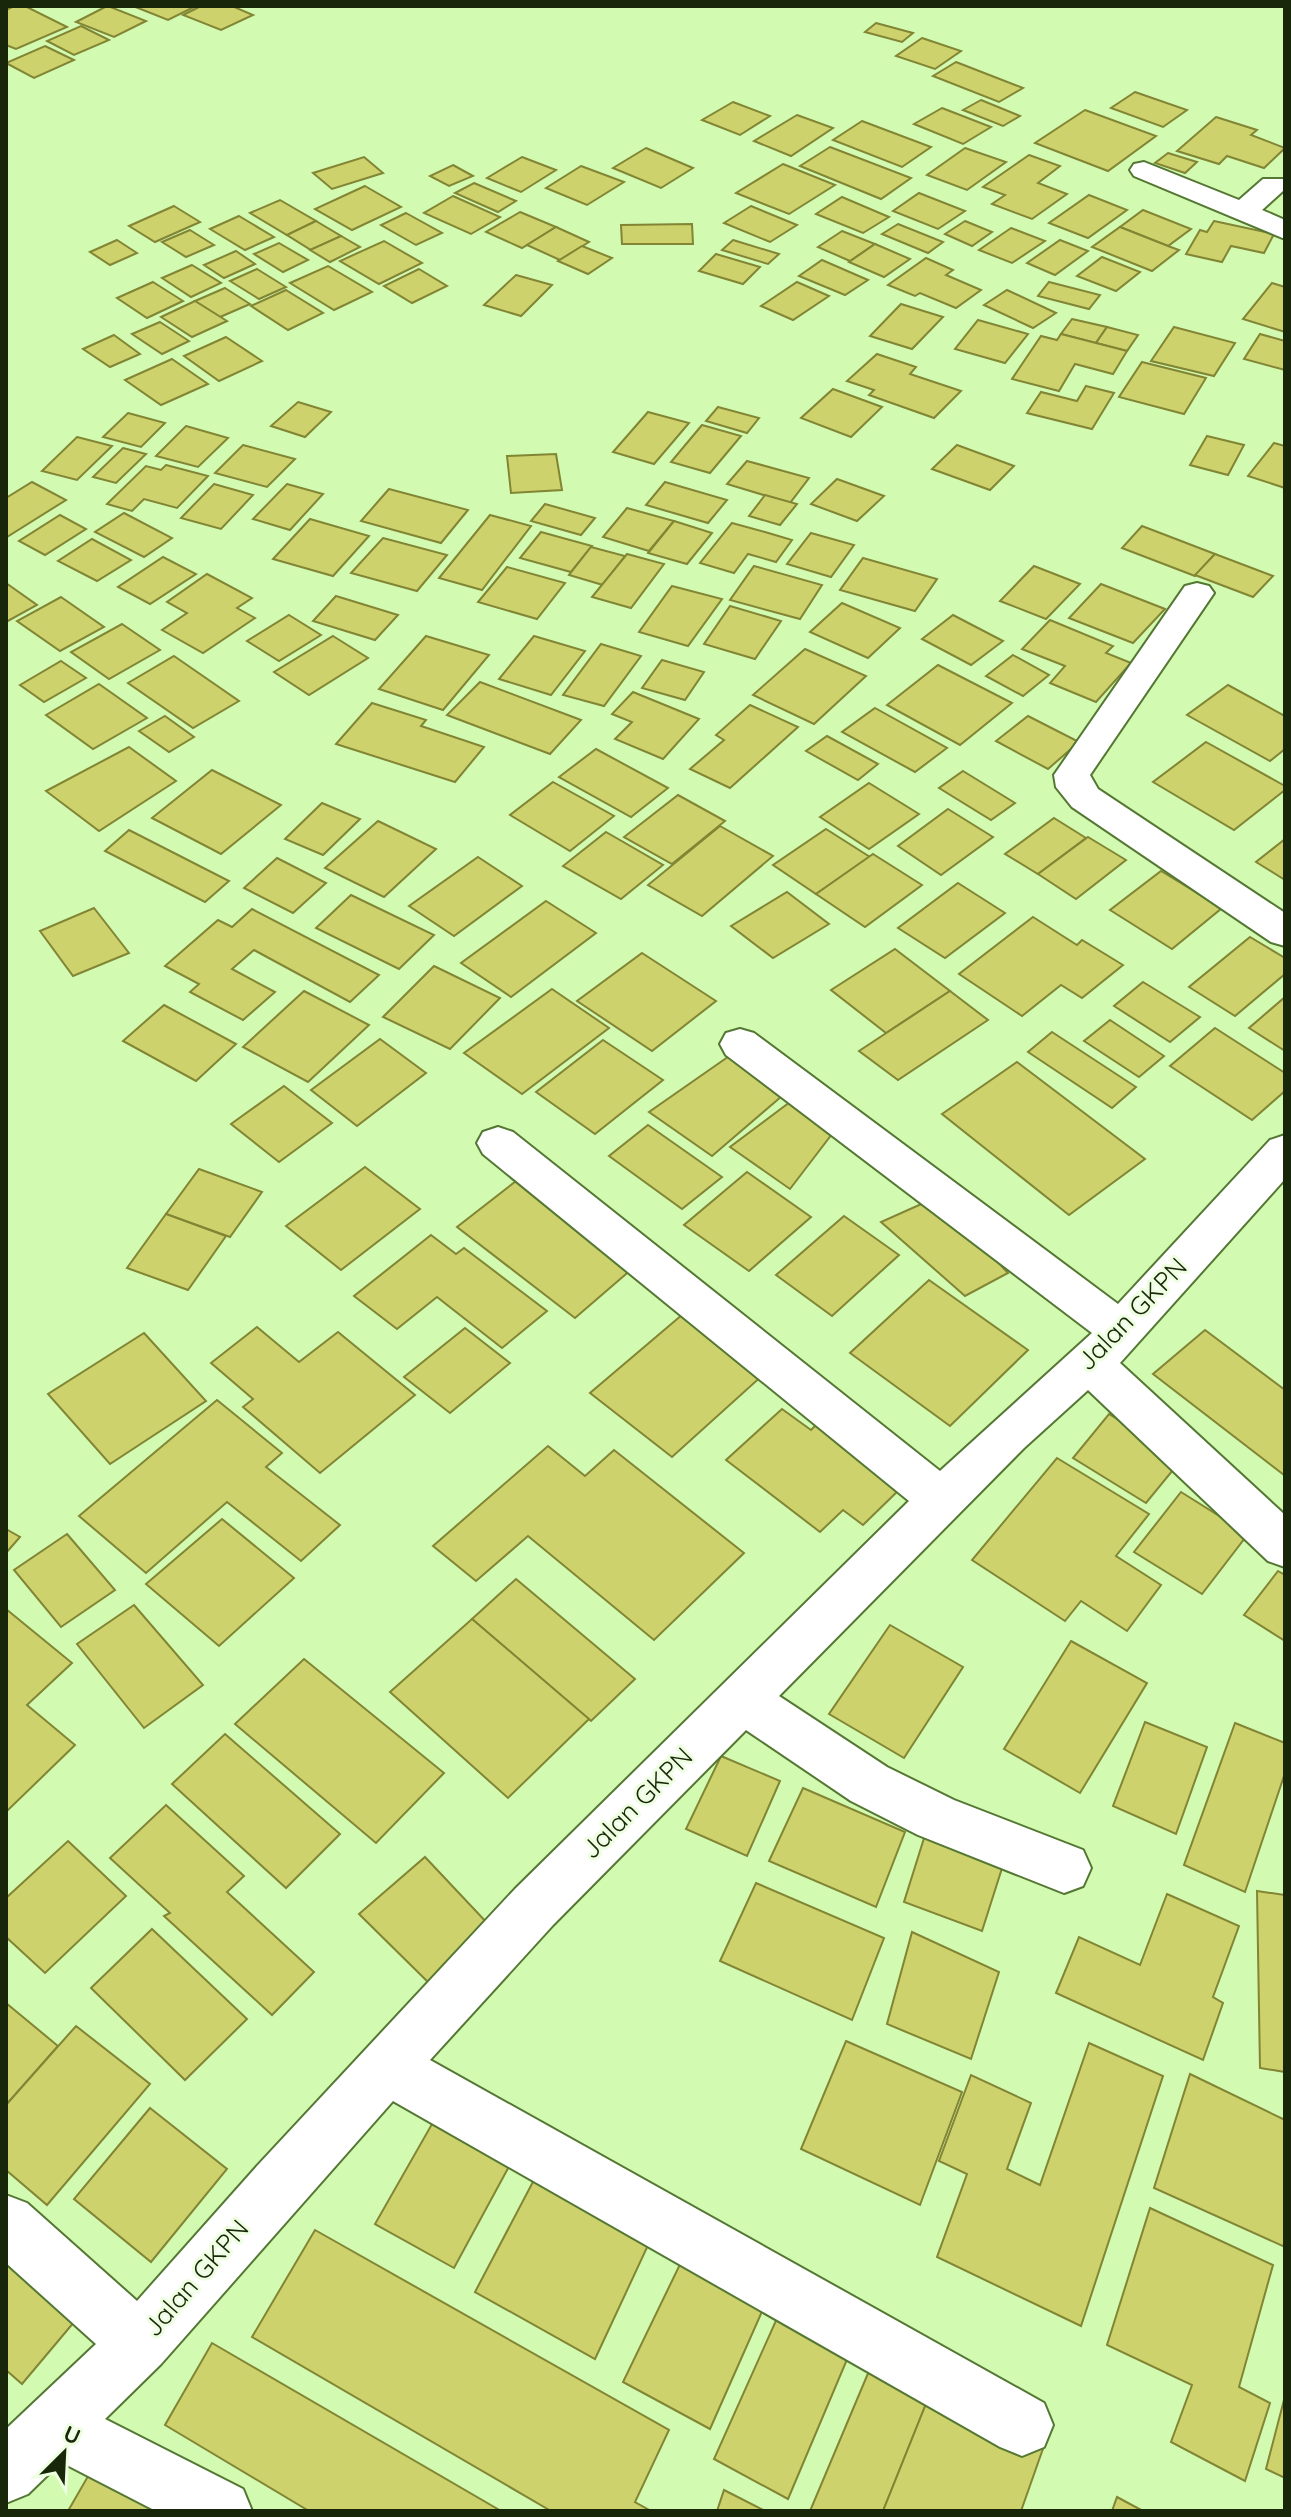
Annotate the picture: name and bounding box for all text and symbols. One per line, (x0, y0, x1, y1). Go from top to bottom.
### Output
street label: Jalan GKPN (1070, 1250, 1194, 1377)
street label: Jalan GKPN (574, 1740, 699, 1865)
street label: Jalan GKPN (136, 2212, 255, 2343)
north arrow (24, 2413, 104, 2493)
text: U (59, 2419, 85, 2451)

